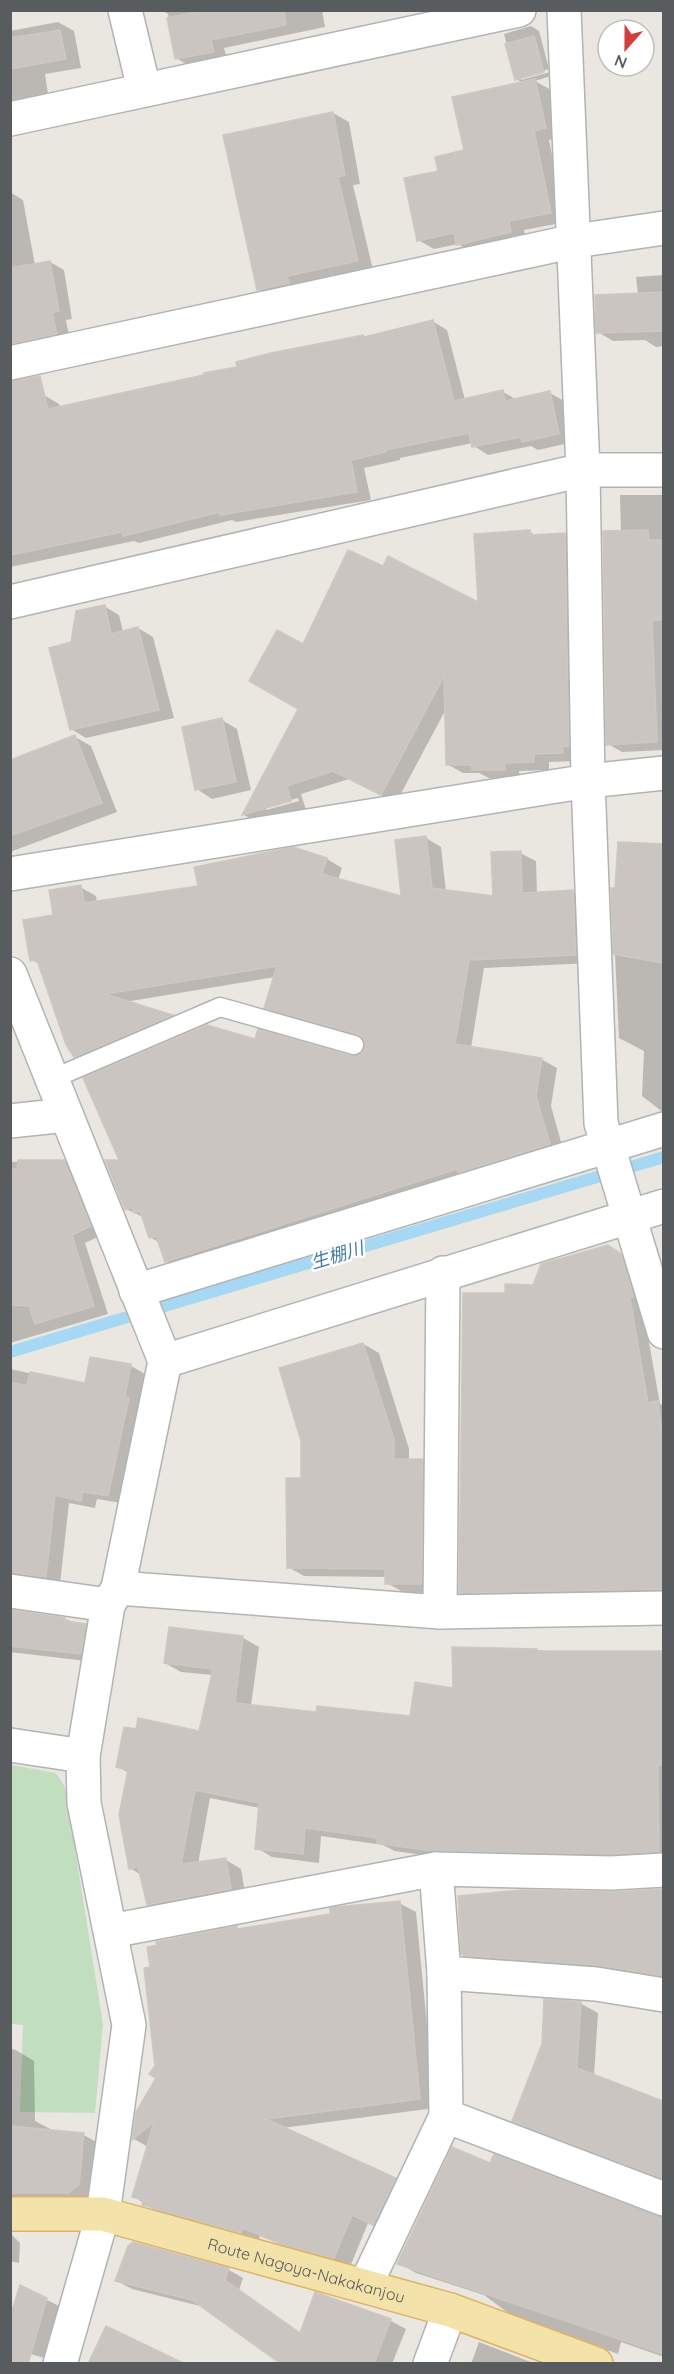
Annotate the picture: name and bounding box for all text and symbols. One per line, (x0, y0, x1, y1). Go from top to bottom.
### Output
north arrow (596, 18, 656, 78)
text: N (612, 51, 630, 73)
water label: 生棚川 (308, 1236, 368, 1274)
street label: Route Nagoya-Nakakanjou (205, 2233, 407, 2307)

